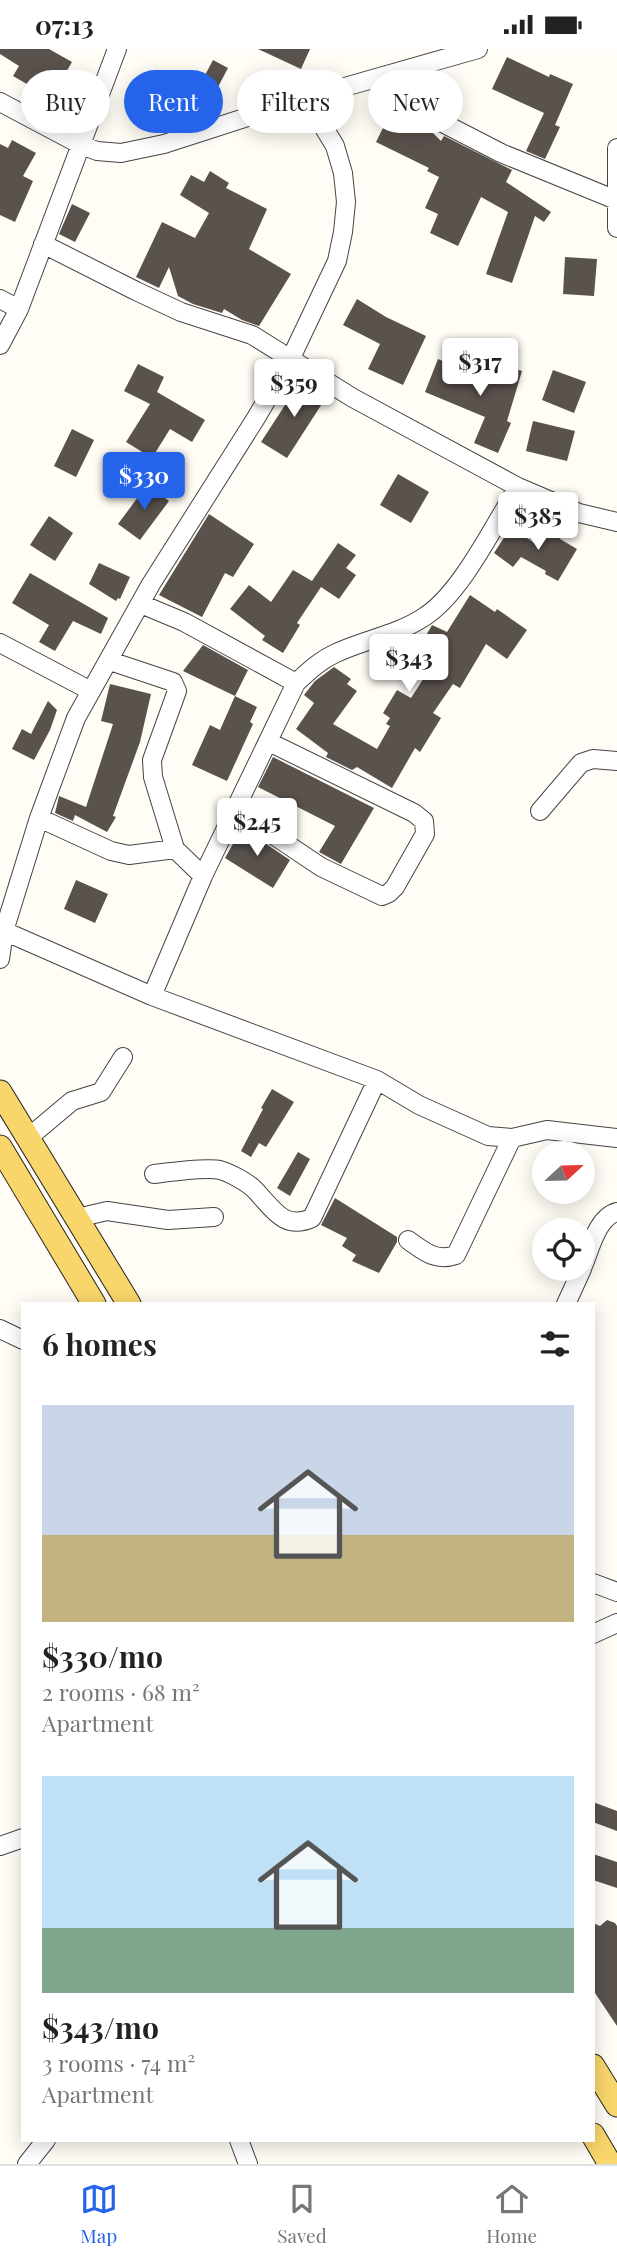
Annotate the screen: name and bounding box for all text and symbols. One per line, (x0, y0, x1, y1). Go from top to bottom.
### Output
text: 07:13 (35, 7, 94, 42)
chip: Buy (21, 70, 110, 133)
chip: Rent (124, 70, 223, 133)
chip: Filters (237, 70, 354, 133)
chip: New (368, 70, 463, 133)
pin: $317 (439, 339, 521, 398)
text: $317 (458, 345, 502, 376)
pin: $359 (253, 359, 335, 419)
text: $359 (270, 366, 318, 397)
pin: $330 (103, 453, 185, 512)
text: $330 (119, 459, 169, 490)
pin: $385 (497, 493, 579, 552)
text: $385 (514, 499, 562, 530)
pin: $343 (368, 635, 450, 694)
text: $343 (385, 641, 433, 672)
pin: $245 (216, 799, 298, 858)
text: $245 (233, 805, 281, 836)
north arrow (532, 1141, 595, 1204)
map controls (532, 1141, 595, 1281)
button: locate (532, 1218, 595, 1281)
text: 6 homes (42, 1324, 157, 1364)
icon: filters (536, 1325, 574, 1363)
icon: home (245, 1451, 371, 1577)
text: $330/mo (42, 1636, 163, 1676)
text: 2 rooms · 68 m² (42, 1676, 200, 1707)
text: Apartment (42, 1707, 154, 1738)
icon: home (245, 1822, 371, 1948)
text: $343/mo (42, 2007, 159, 2047)
text: 3 rooms · 74 m² (42, 2047, 195, 2078)
text: Apartment (42, 2078, 154, 2109)
tab: Map (80, 2180, 118, 2248)
tab: Saved (277, 2180, 327, 2248)
tab: Home (486, 2180, 537, 2248)

